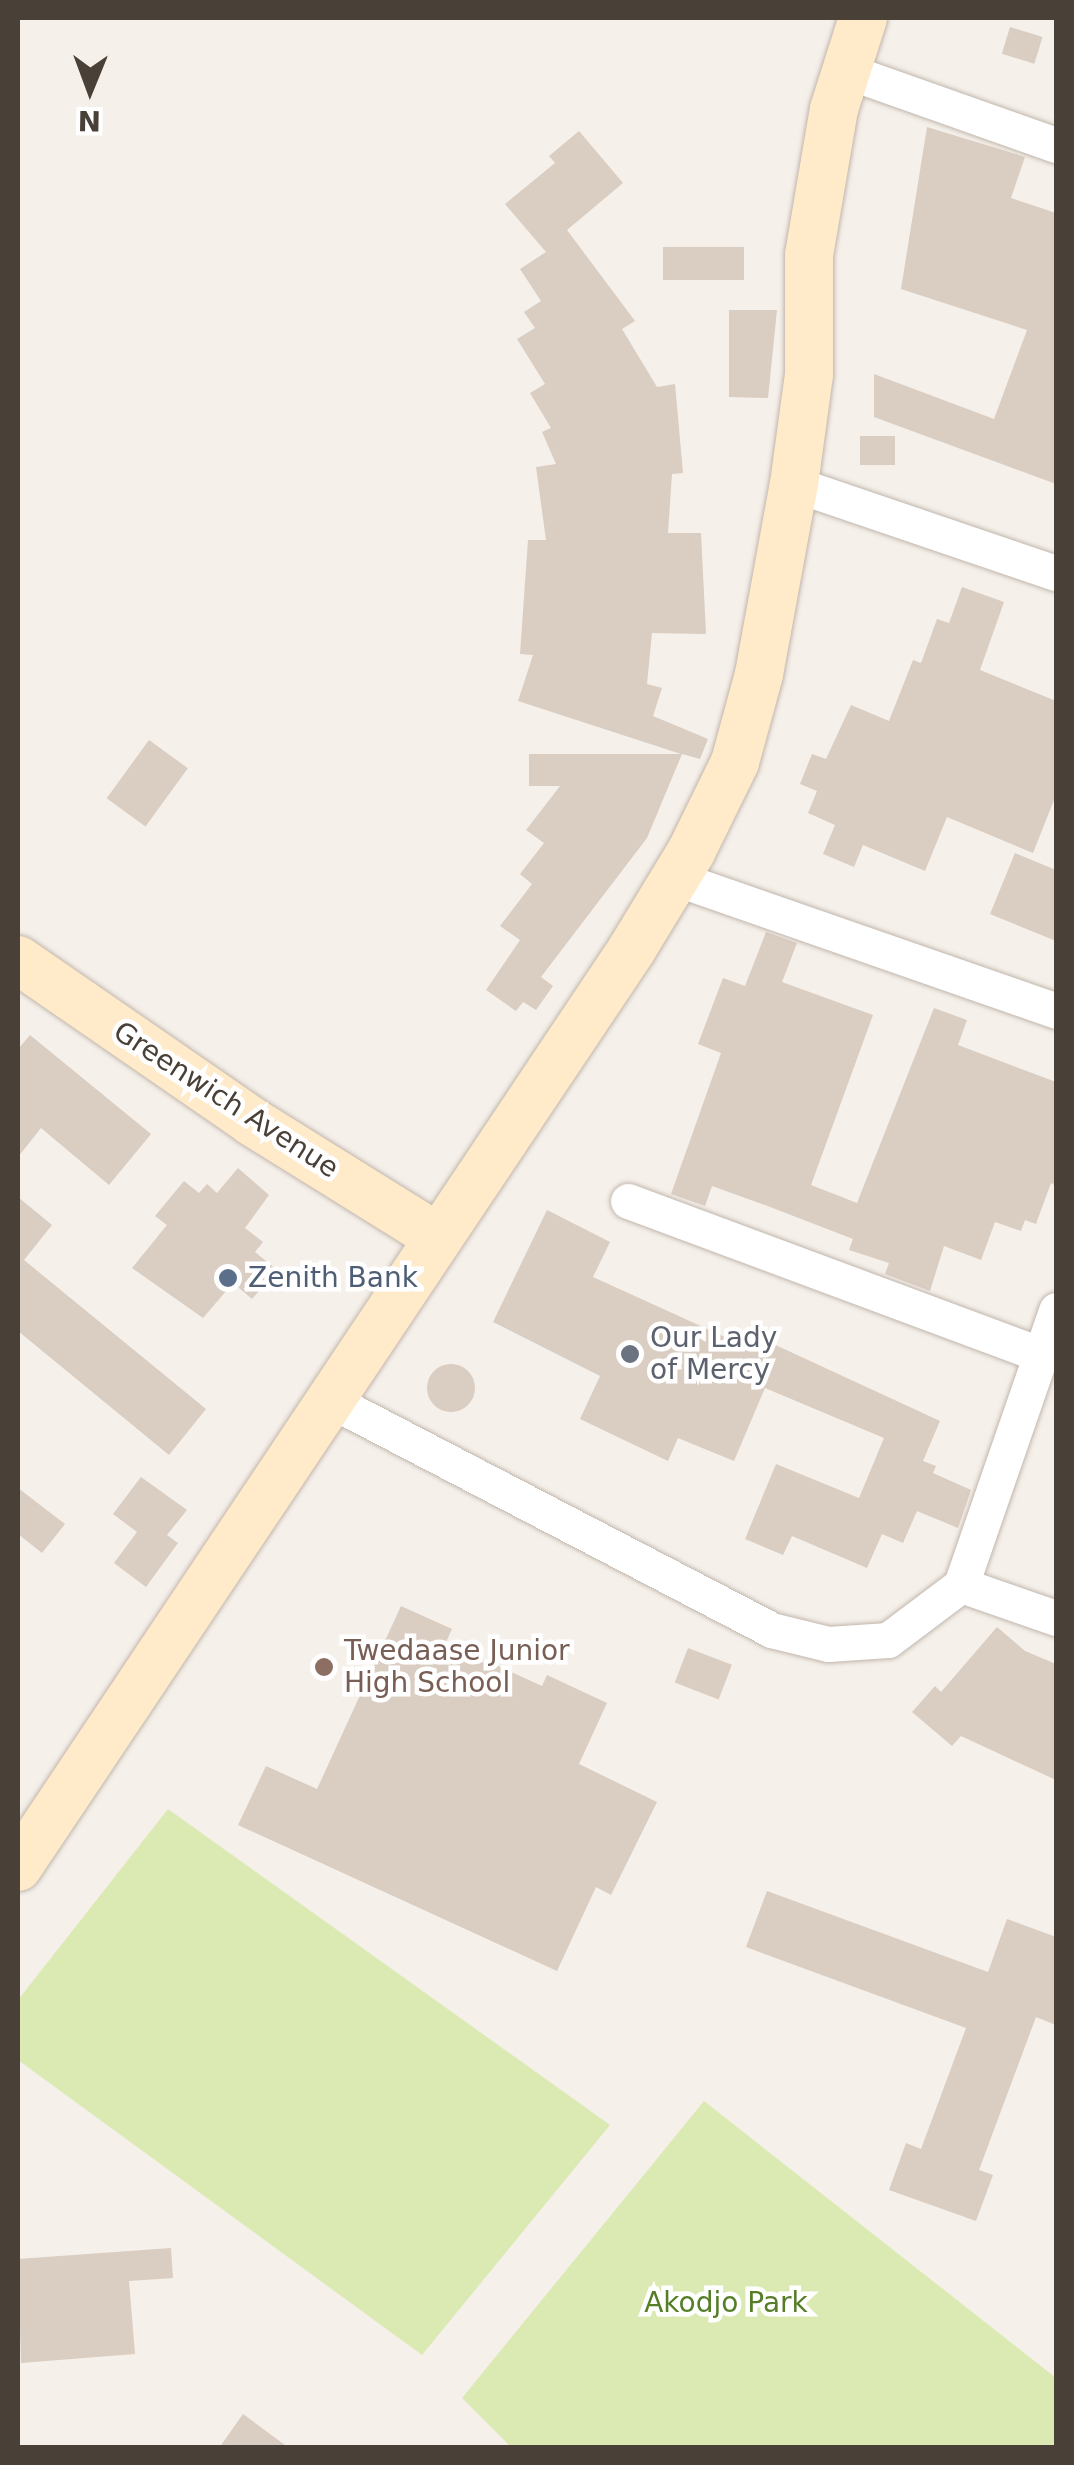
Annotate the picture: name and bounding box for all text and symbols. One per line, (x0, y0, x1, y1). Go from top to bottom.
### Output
north arrow (40, 40, 140, 140)
text: N (77, 104, 101, 137)
street label: Greenwich Avenue (107, 1015, 345, 1185)
place label: Zenith Bank (248, 1261, 418, 1295)
marker: Zenith Bank (217, 1267, 239, 1289)
place label: Our Lady of Mercy (650, 1321, 777, 1387)
marker: Our Lady of Mercy (619, 1343, 641, 1365)
place label: Twedaase Junior High School (344, 1634, 570, 1700)
marker: Twedaase Junior High School (313, 1656, 335, 1678)
park label: Akodjo Park (644, 2286, 808, 2320)

